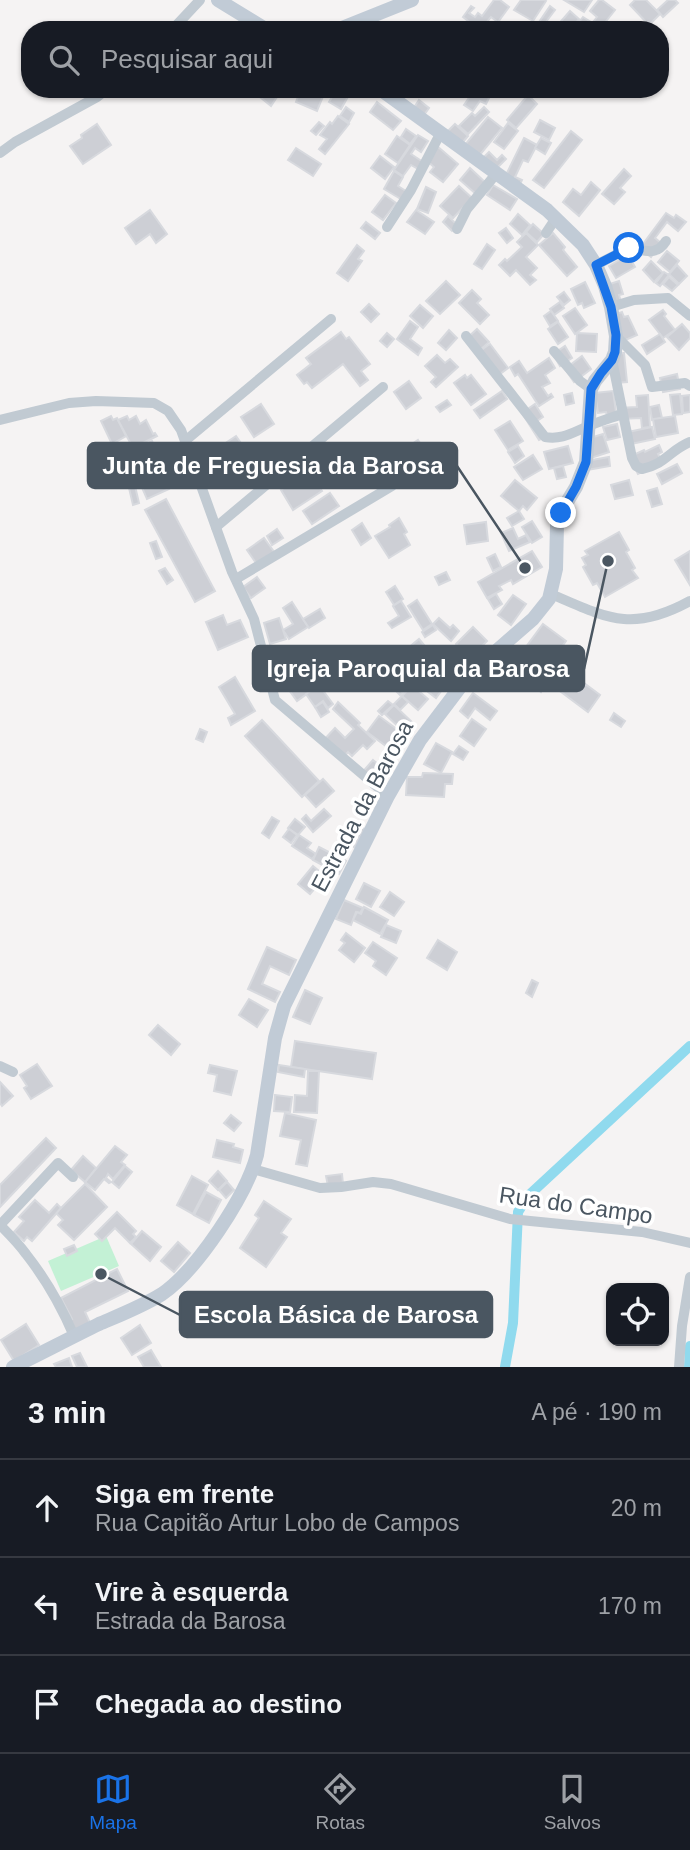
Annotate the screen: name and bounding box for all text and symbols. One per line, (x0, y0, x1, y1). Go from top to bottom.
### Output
search box (21, 21, 669, 98)
icon: search (45, 41, 83, 79)
text: Pesquisar aqui (101, 44, 273, 74)
route start (613, 232, 644, 263)
callout: Junta de Freguesia da Barosa (88, 443, 457, 488)
text: Junta de Freguesia da Barosa (102, 452, 444, 479)
route end (545, 497, 576, 528)
callout: Igreja Paroquial da Barosa (253, 646, 584, 691)
text: Igreja Paroquial da Barosa (267, 655, 570, 682)
street label: Estrada da Barosa (306, 716, 418, 896)
street label: Rua do Campo (498, 1181, 654, 1229)
map controls (606, 1283, 669, 1346)
button: locate (606, 1283, 669, 1346)
callout: Escola Básica de Barosa (180, 1292, 492, 1337)
text: Escola Básica de Barosa (194, 1301, 479, 1328)
text: 3 min (28, 1396, 106, 1429)
text: A pé · 190 m (532, 1399, 662, 1425)
text: Siga em frente (95, 1479, 274, 1509)
icon: ahead (28, 1489, 66, 1527)
text: 20 m (611, 1495, 662, 1521)
text: Rua Capitão Artur Lobo de Campos (95, 1510, 459, 1536)
text: Vire à esquerda (95, 1577, 288, 1607)
icon: left (28, 1587, 66, 1625)
text: 170 m (598, 1593, 662, 1619)
text: Estrada da Barosa (95, 1608, 286, 1634)
icon: arrive (28, 1685, 66, 1723)
text: Chegada ao destino (95, 1689, 342, 1719)
tab: Mapa (89, 1770, 137, 1834)
tab: Rotas (315, 1770, 365, 1834)
tab: Salvos (544, 1770, 601, 1834)

